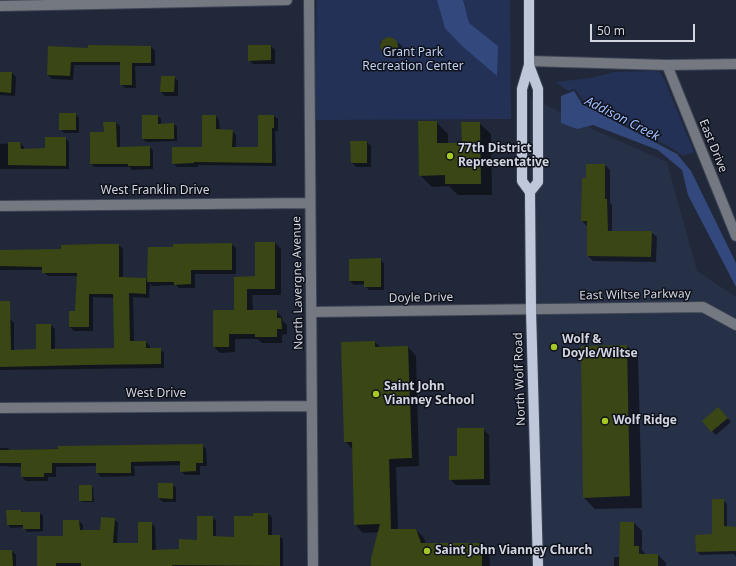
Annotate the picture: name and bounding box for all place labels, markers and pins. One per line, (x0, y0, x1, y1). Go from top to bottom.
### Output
place label: 77th District Representative (458, 142, 549, 170)
marker: 77th District Representative (445, 151, 455, 161)
place label: Wolf & Doyle/Wiltse (562, 333, 638, 361)
marker: Wolf & Doyle/Wiltse (549, 342, 559, 352)
place label: Saint John Vianney School (384, 380, 474, 408)
marker: Saint John Vianney School (371, 389, 381, 399)
place label: Wolf Ridge (613, 414, 677, 428)
marker: Wolf Ridge (600, 416, 610, 426)
place label: Saint John Vianney Church (435, 544, 592, 558)
marker: Saint John Vianney Church (422, 546, 432, 556)

